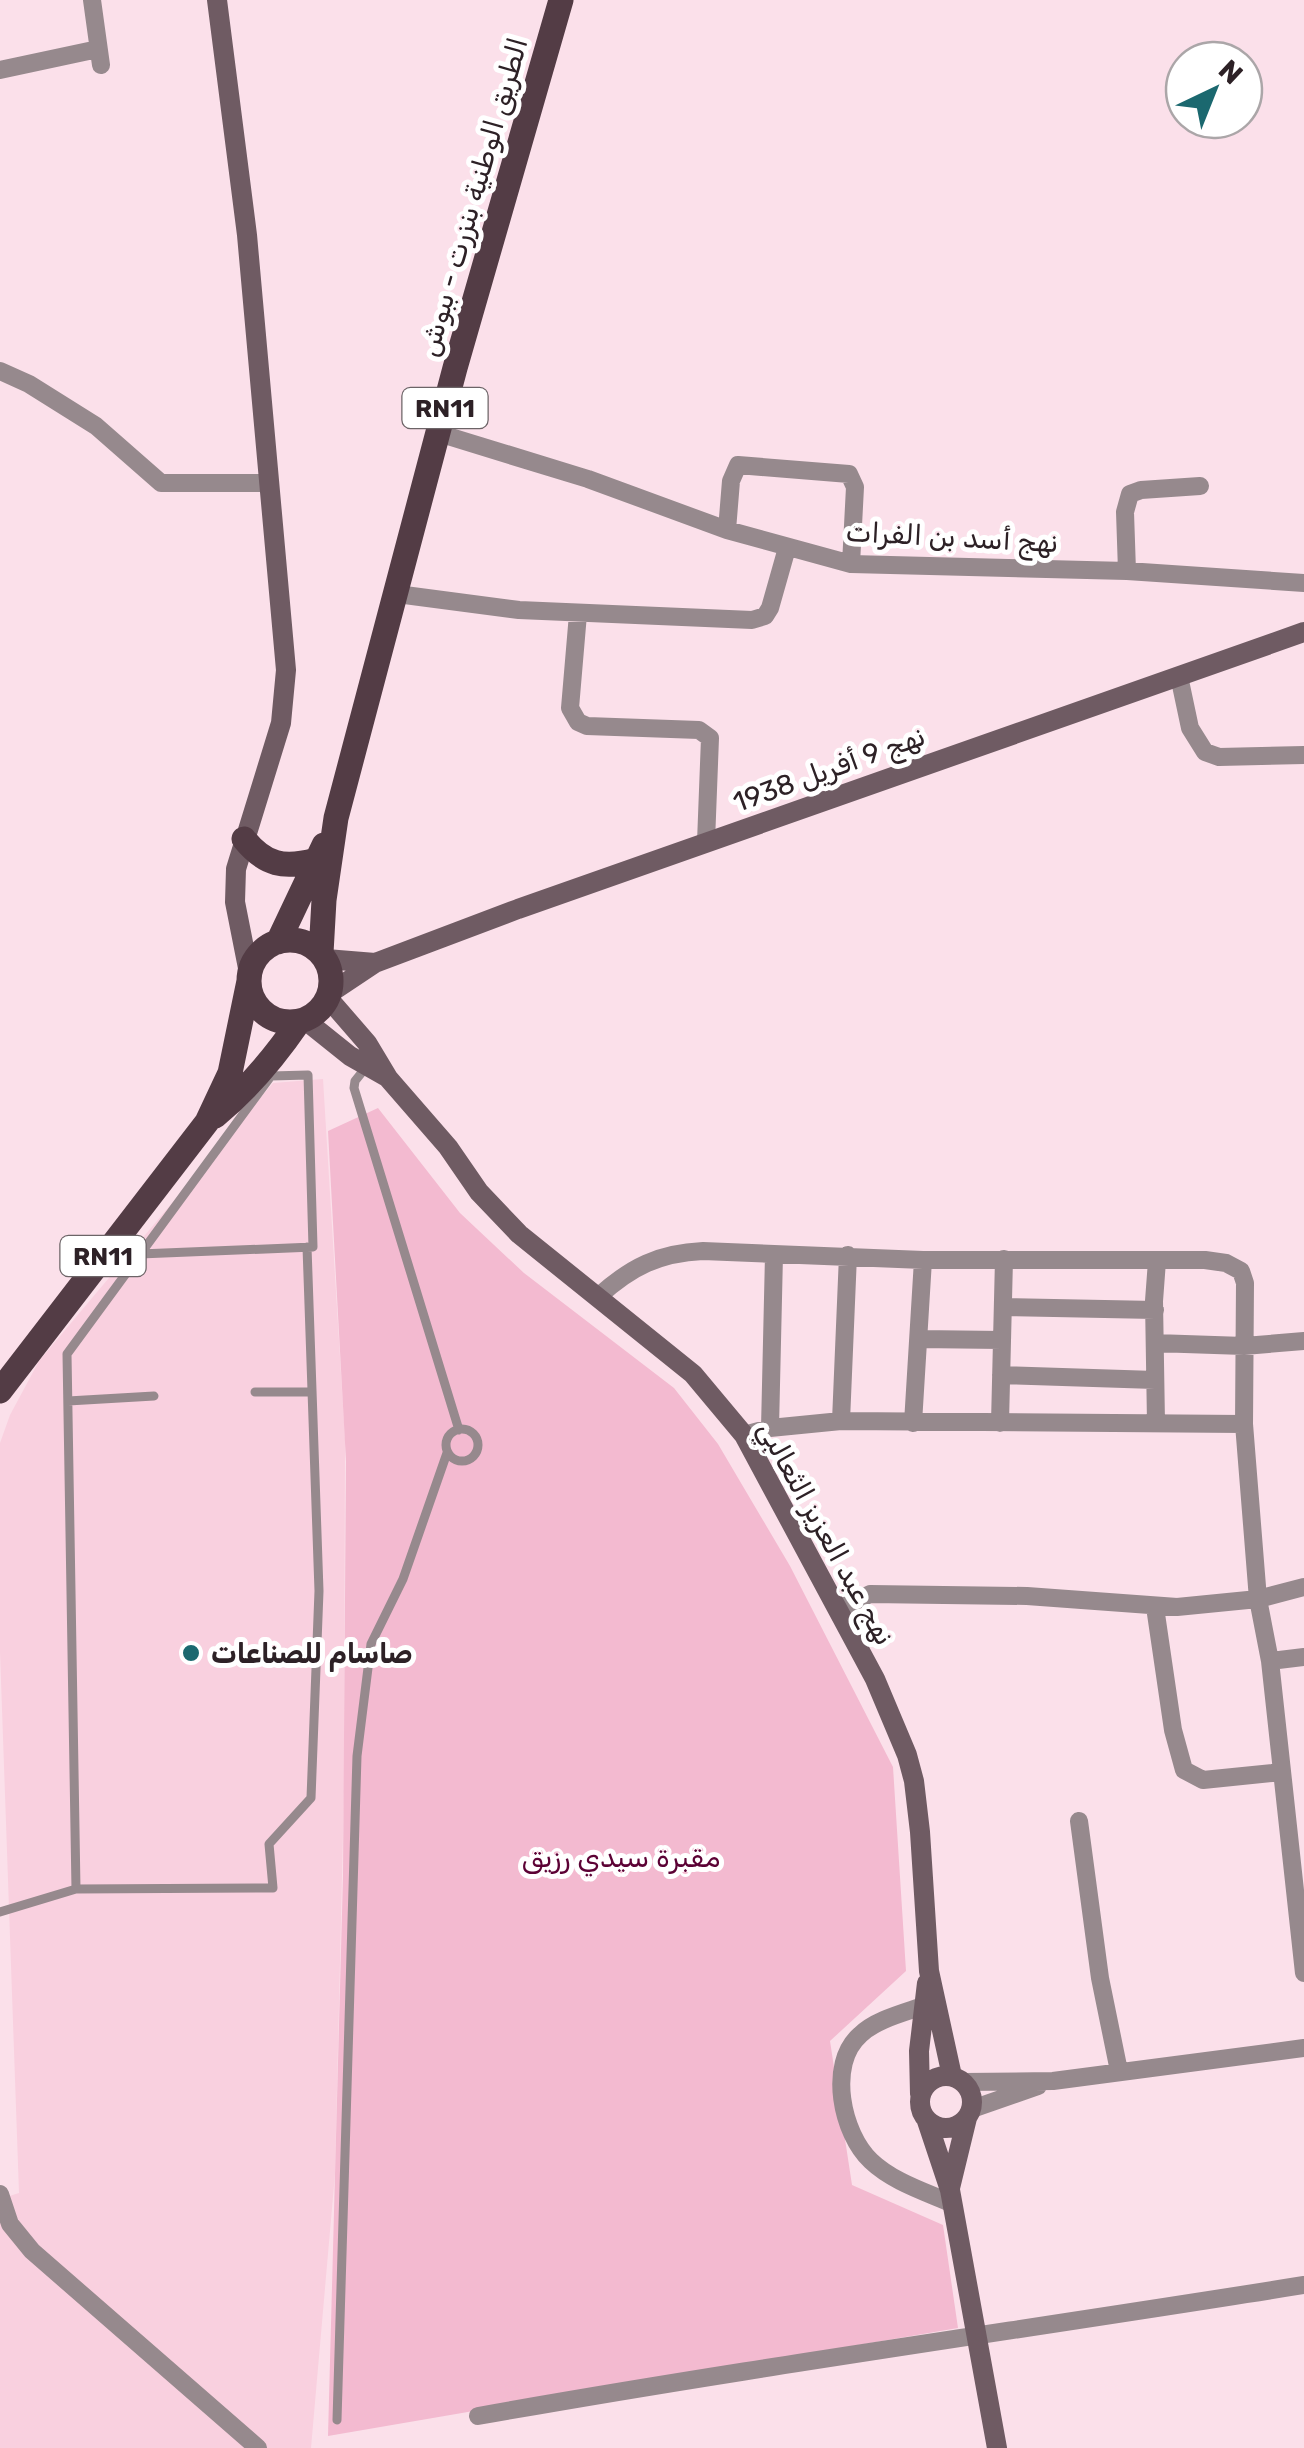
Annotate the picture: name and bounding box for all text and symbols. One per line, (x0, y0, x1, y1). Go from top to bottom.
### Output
street label: الطريق الوطنية بنزرت - ببوش (412, 34, 534, 360)
north arrow (1164, 40, 1264, 140)
text: N (1212, 53, 1249, 91)
road number: RN11 (402, 388, 488, 428)
street label: نهج أسد بن الفرات (845, 515, 1059, 562)
street label: نهج 9 أفريل 1938 (729, 719, 930, 822)
road number: RN11 (61, 1236, 146, 1276)
street label: نهج عبد العزيز الثعالبي (746, 1415, 901, 1653)
place label: صاسام للصناعات (211, 1637, 413, 1672)
marker: صاسام للصناعات (180, 1642, 202, 1664)
park label: مقبرة سيدي رزيق (521, 1841, 721, 1877)

